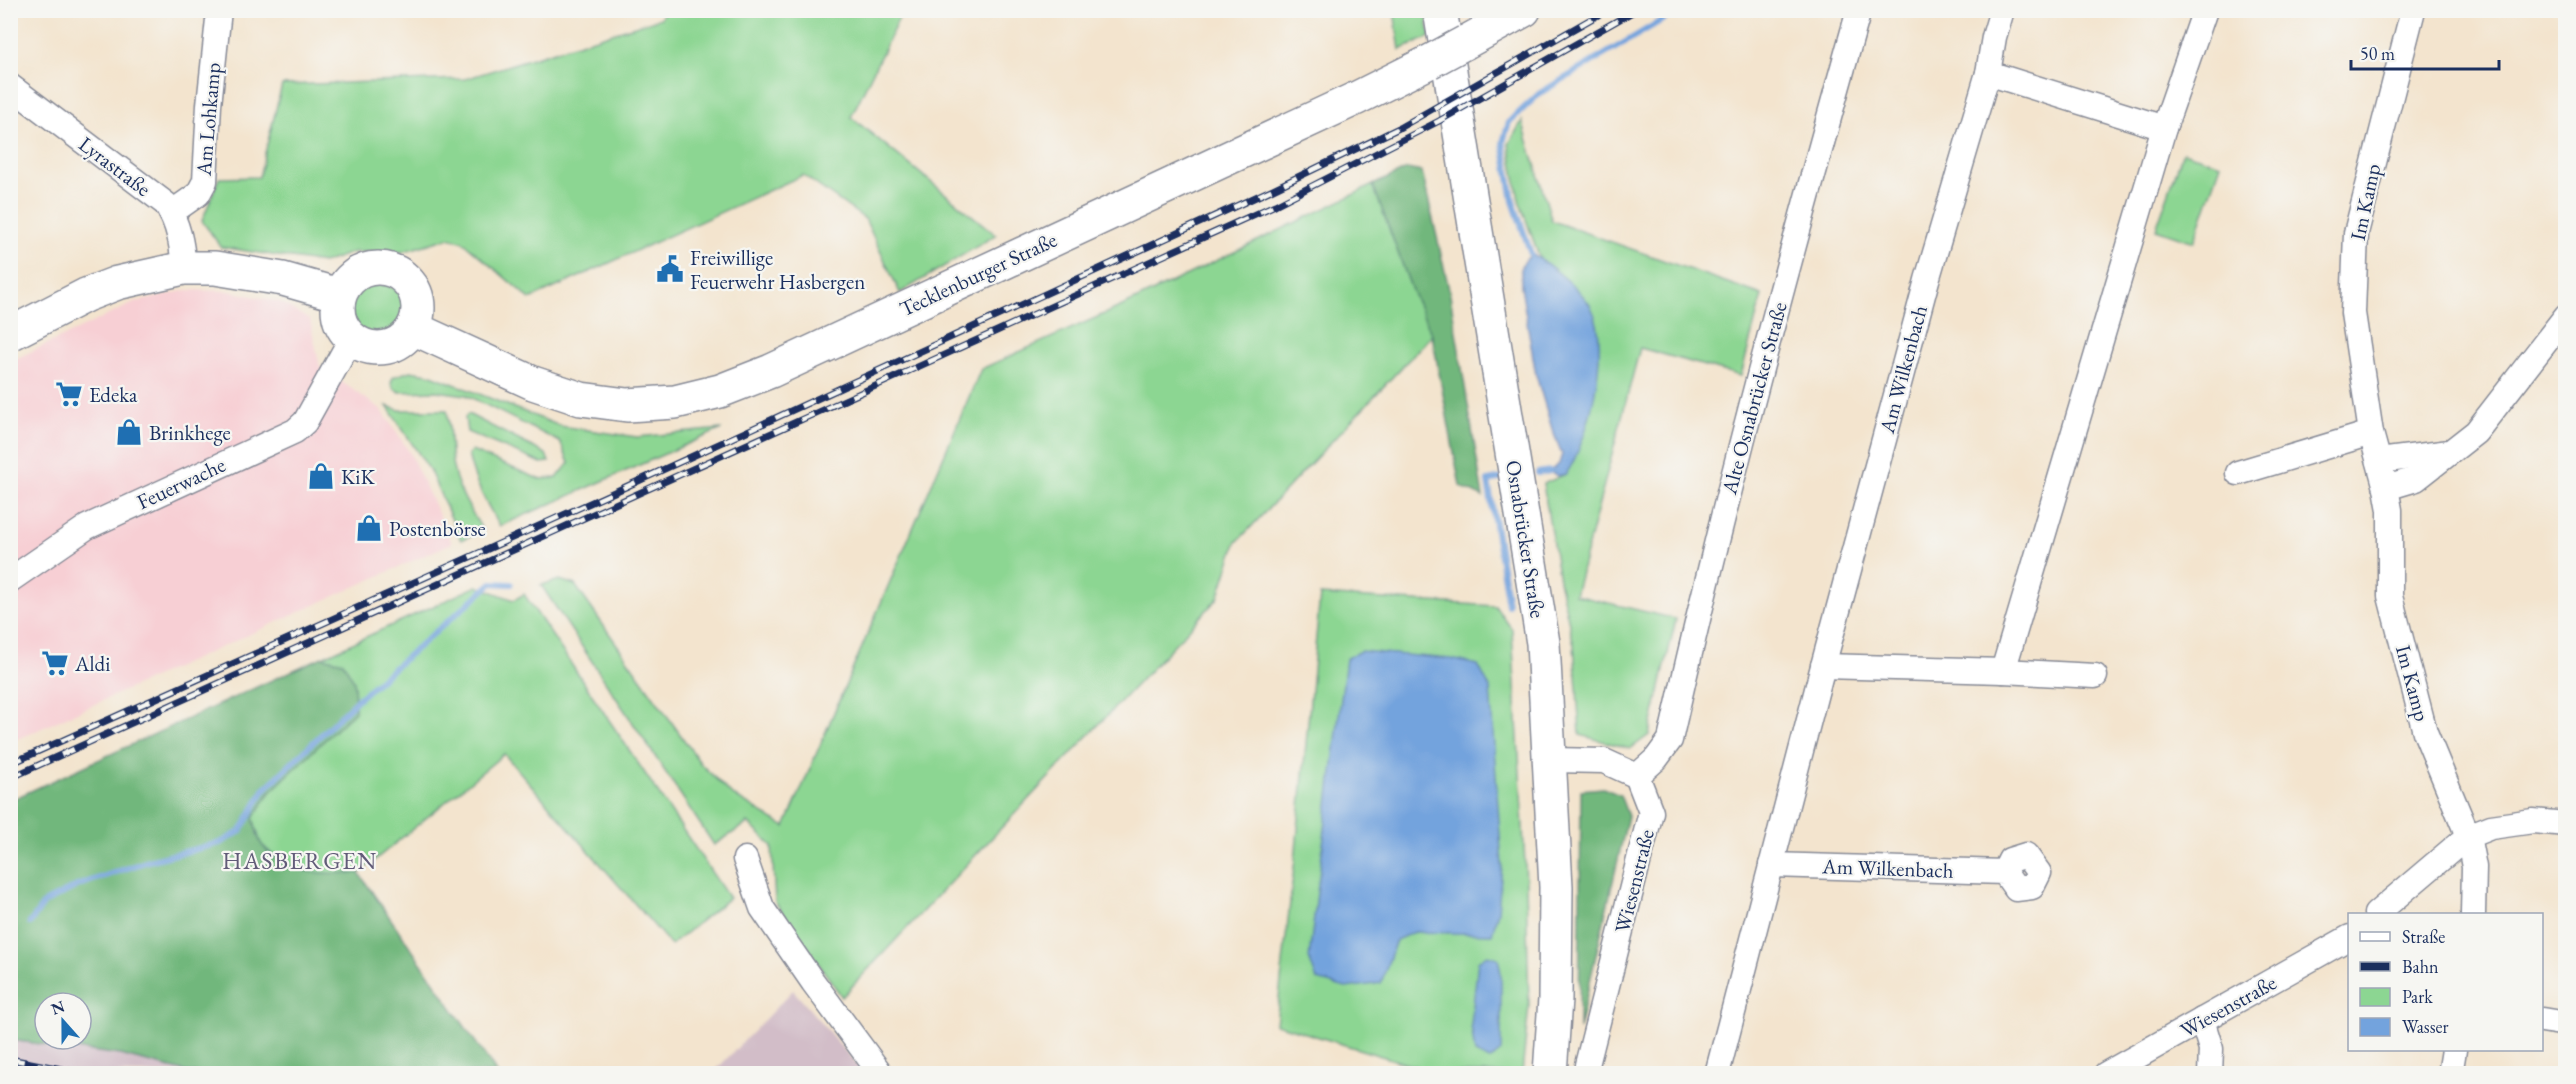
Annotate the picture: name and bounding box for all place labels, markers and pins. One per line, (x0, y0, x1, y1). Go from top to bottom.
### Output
place label: Freiwillige Feuerwehr Hasbergen (690, 244, 865, 295)
public building icon: Freiwillige Feuerwehr Hasbergen (655, 254, 685, 284)
supermarket icon: Edeka (54, 379, 84, 409)
place label: Edeka (89, 381, 138, 408)
shop icon: Brinkhege (114, 417, 144, 447)
place label: Brinkhege (149, 419, 231, 446)
shop icon: KiK (306, 461, 336, 491)
place label: KiK (341, 463, 375, 490)
shop icon: Postenbörse (354, 513, 384, 543)
place label: Postenbörse (389, 515, 486, 542)
supermarket icon: Aldi (40, 648, 70, 678)
place label: Aldi (74, 650, 110, 677)

